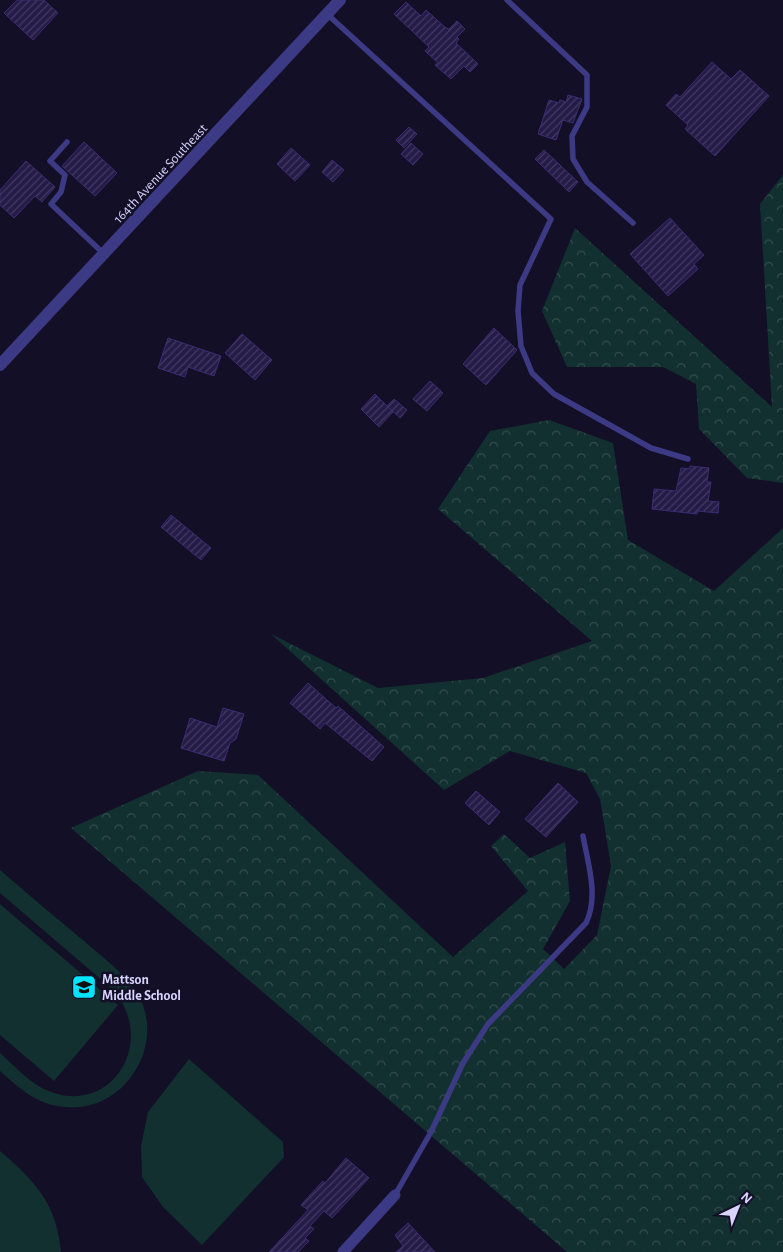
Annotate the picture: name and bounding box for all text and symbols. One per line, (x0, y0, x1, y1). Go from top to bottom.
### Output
street label: 164th Avenue Southeast (111, 121, 211, 226)
place label: Mattson Middle School (102, 973, 181, 1003)
school or university icon: Mattson Middle School (71, 974, 97, 1000)
north arrow (713, 1182, 763, 1232)
text: N (738, 1190, 755, 1207)

